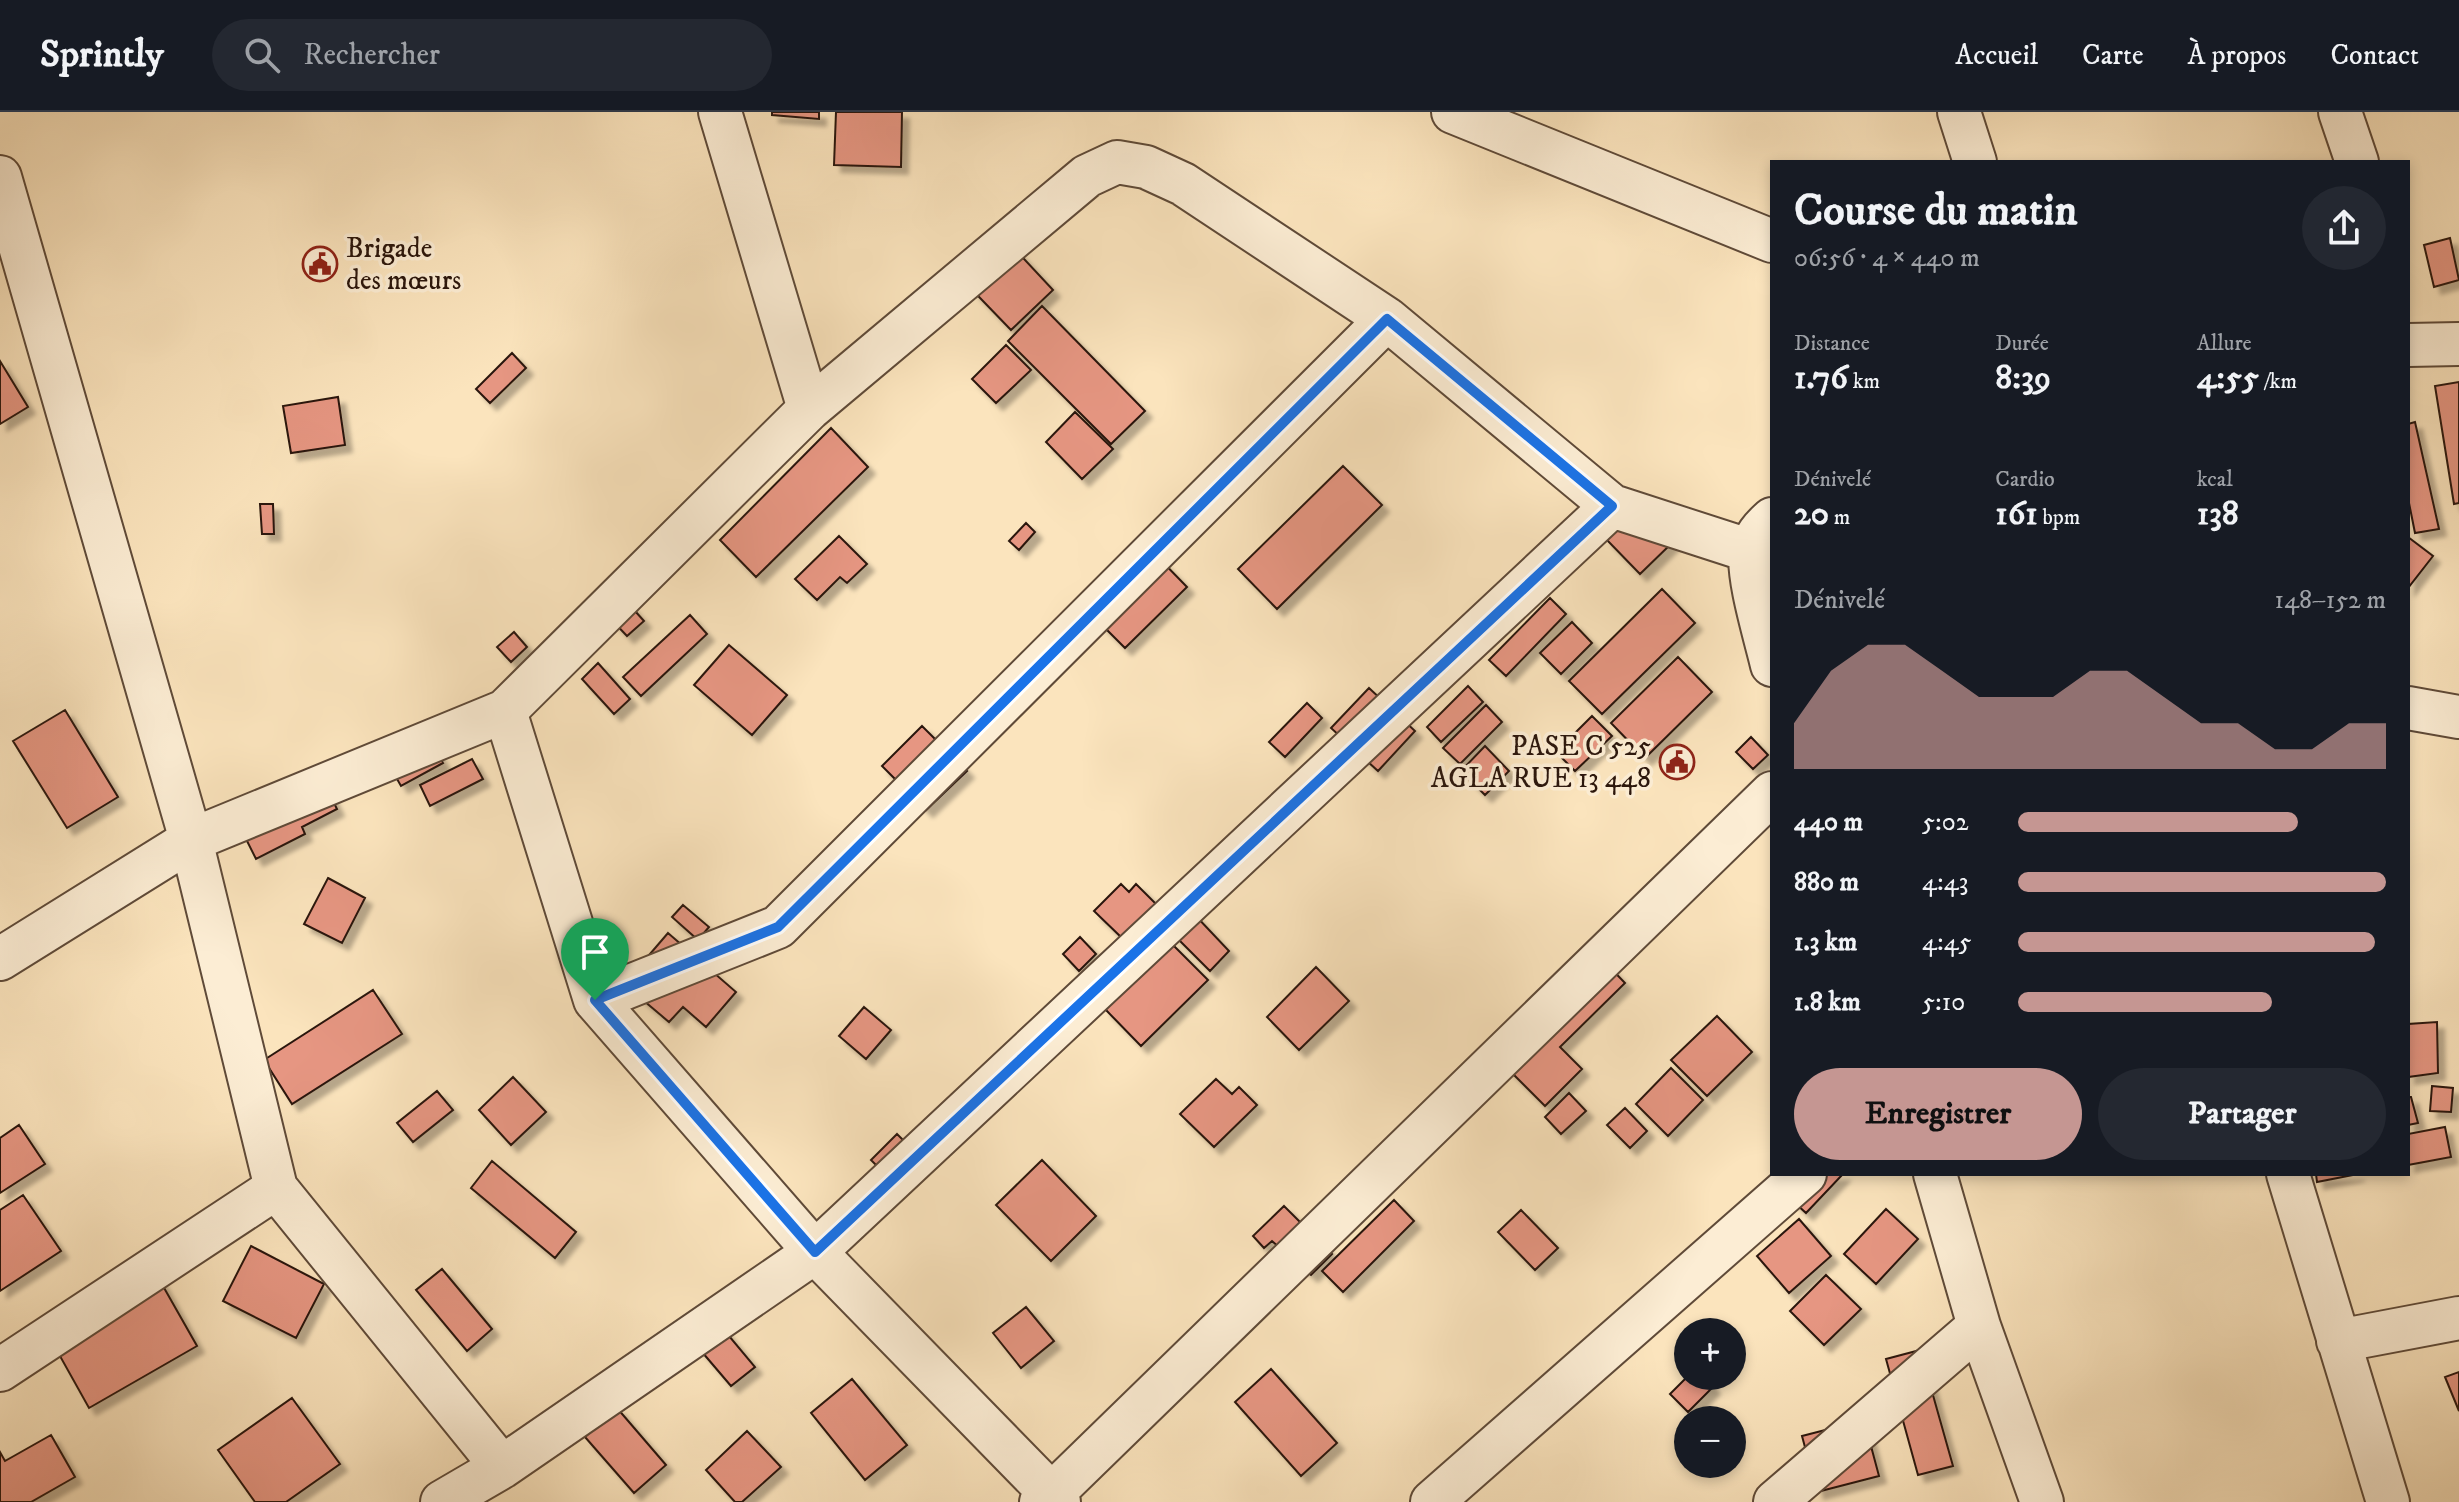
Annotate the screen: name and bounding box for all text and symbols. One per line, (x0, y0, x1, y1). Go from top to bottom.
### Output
search box (212, 19, 772, 91)
text: Sprintly (40, 31, 164, 79)
icon: search (240, 33, 284, 77)
text: Rechercher (304, 37, 440, 74)
text: Accueil (1955, 38, 2038, 73)
text: Carte (2082, 38, 2144, 73)
text: À propos (2188, 38, 2286, 73)
text: Contact (2330, 38, 2419, 73)
text: Course du matin (1794, 184, 2077, 239)
button: share (2302, 186, 2386, 270)
place label: Brigade des mœurs (346, 231, 461, 298)
text: 06:56 · 4 × 440 m (1794, 242, 1980, 275)
public building icon: Brigade des mœurs (301, 245, 339, 283)
text: Distance (1794, 330, 1870, 357)
text: Durée (1995, 330, 2049, 357)
text: Allure (2197, 330, 2252, 357)
text: 1.76 (1794, 357, 1848, 399)
text: 8:39 (1995, 357, 2051, 399)
text: 4:55 (2197, 357, 2259, 399)
text: km (1848, 368, 1880, 395)
text: /km (2259, 368, 2297, 395)
text: Dénivelé (1794, 466, 1871, 493)
text: Cardio (1995, 466, 2055, 493)
text: kcal (2197, 466, 2233, 493)
text: 20 (1794, 493, 1829, 535)
text: 161 (1995, 493, 2038, 535)
text: 138 (2197, 493, 2239, 535)
text: m (1829, 504, 1850, 531)
text: bpm (2038, 504, 2080, 531)
text: Dénivelé (1794, 584, 1885, 617)
text: 148–152 m (2275, 584, 2386, 617)
place label: PASE C 525 AGLA RUE 13 448 (1431, 729, 1651, 796)
public building icon: PASE C 525 AGLA RUE 13 448 (1658, 743, 1696, 781)
text: 440 m (1794, 806, 1863, 839)
text: 5:02 (1922, 806, 1968, 839)
text: 880 m (1794, 866, 1859, 899)
text: 4:43 (1922, 866, 1968, 899)
pin (561, 918, 629, 1000)
text: 1.3 km (1794, 926, 1857, 959)
text: 4:45 (1922, 926, 1971, 959)
icon: arrive (573, 930, 617, 974)
text: 1.8 km (1794, 986, 1861, 1019)
text: 5:10 (1922, 986, 1965, 1019)
button: Enregistrer (1794, 1068, 2082, 1160)
button: Partager (2098, 1068, 2386, 1160)
map controls (1674, 1318, 1746, 1478)
button: + (1674, 1318, 1746, 1390)
button: − (1674, 1406, 1746, 1478)

